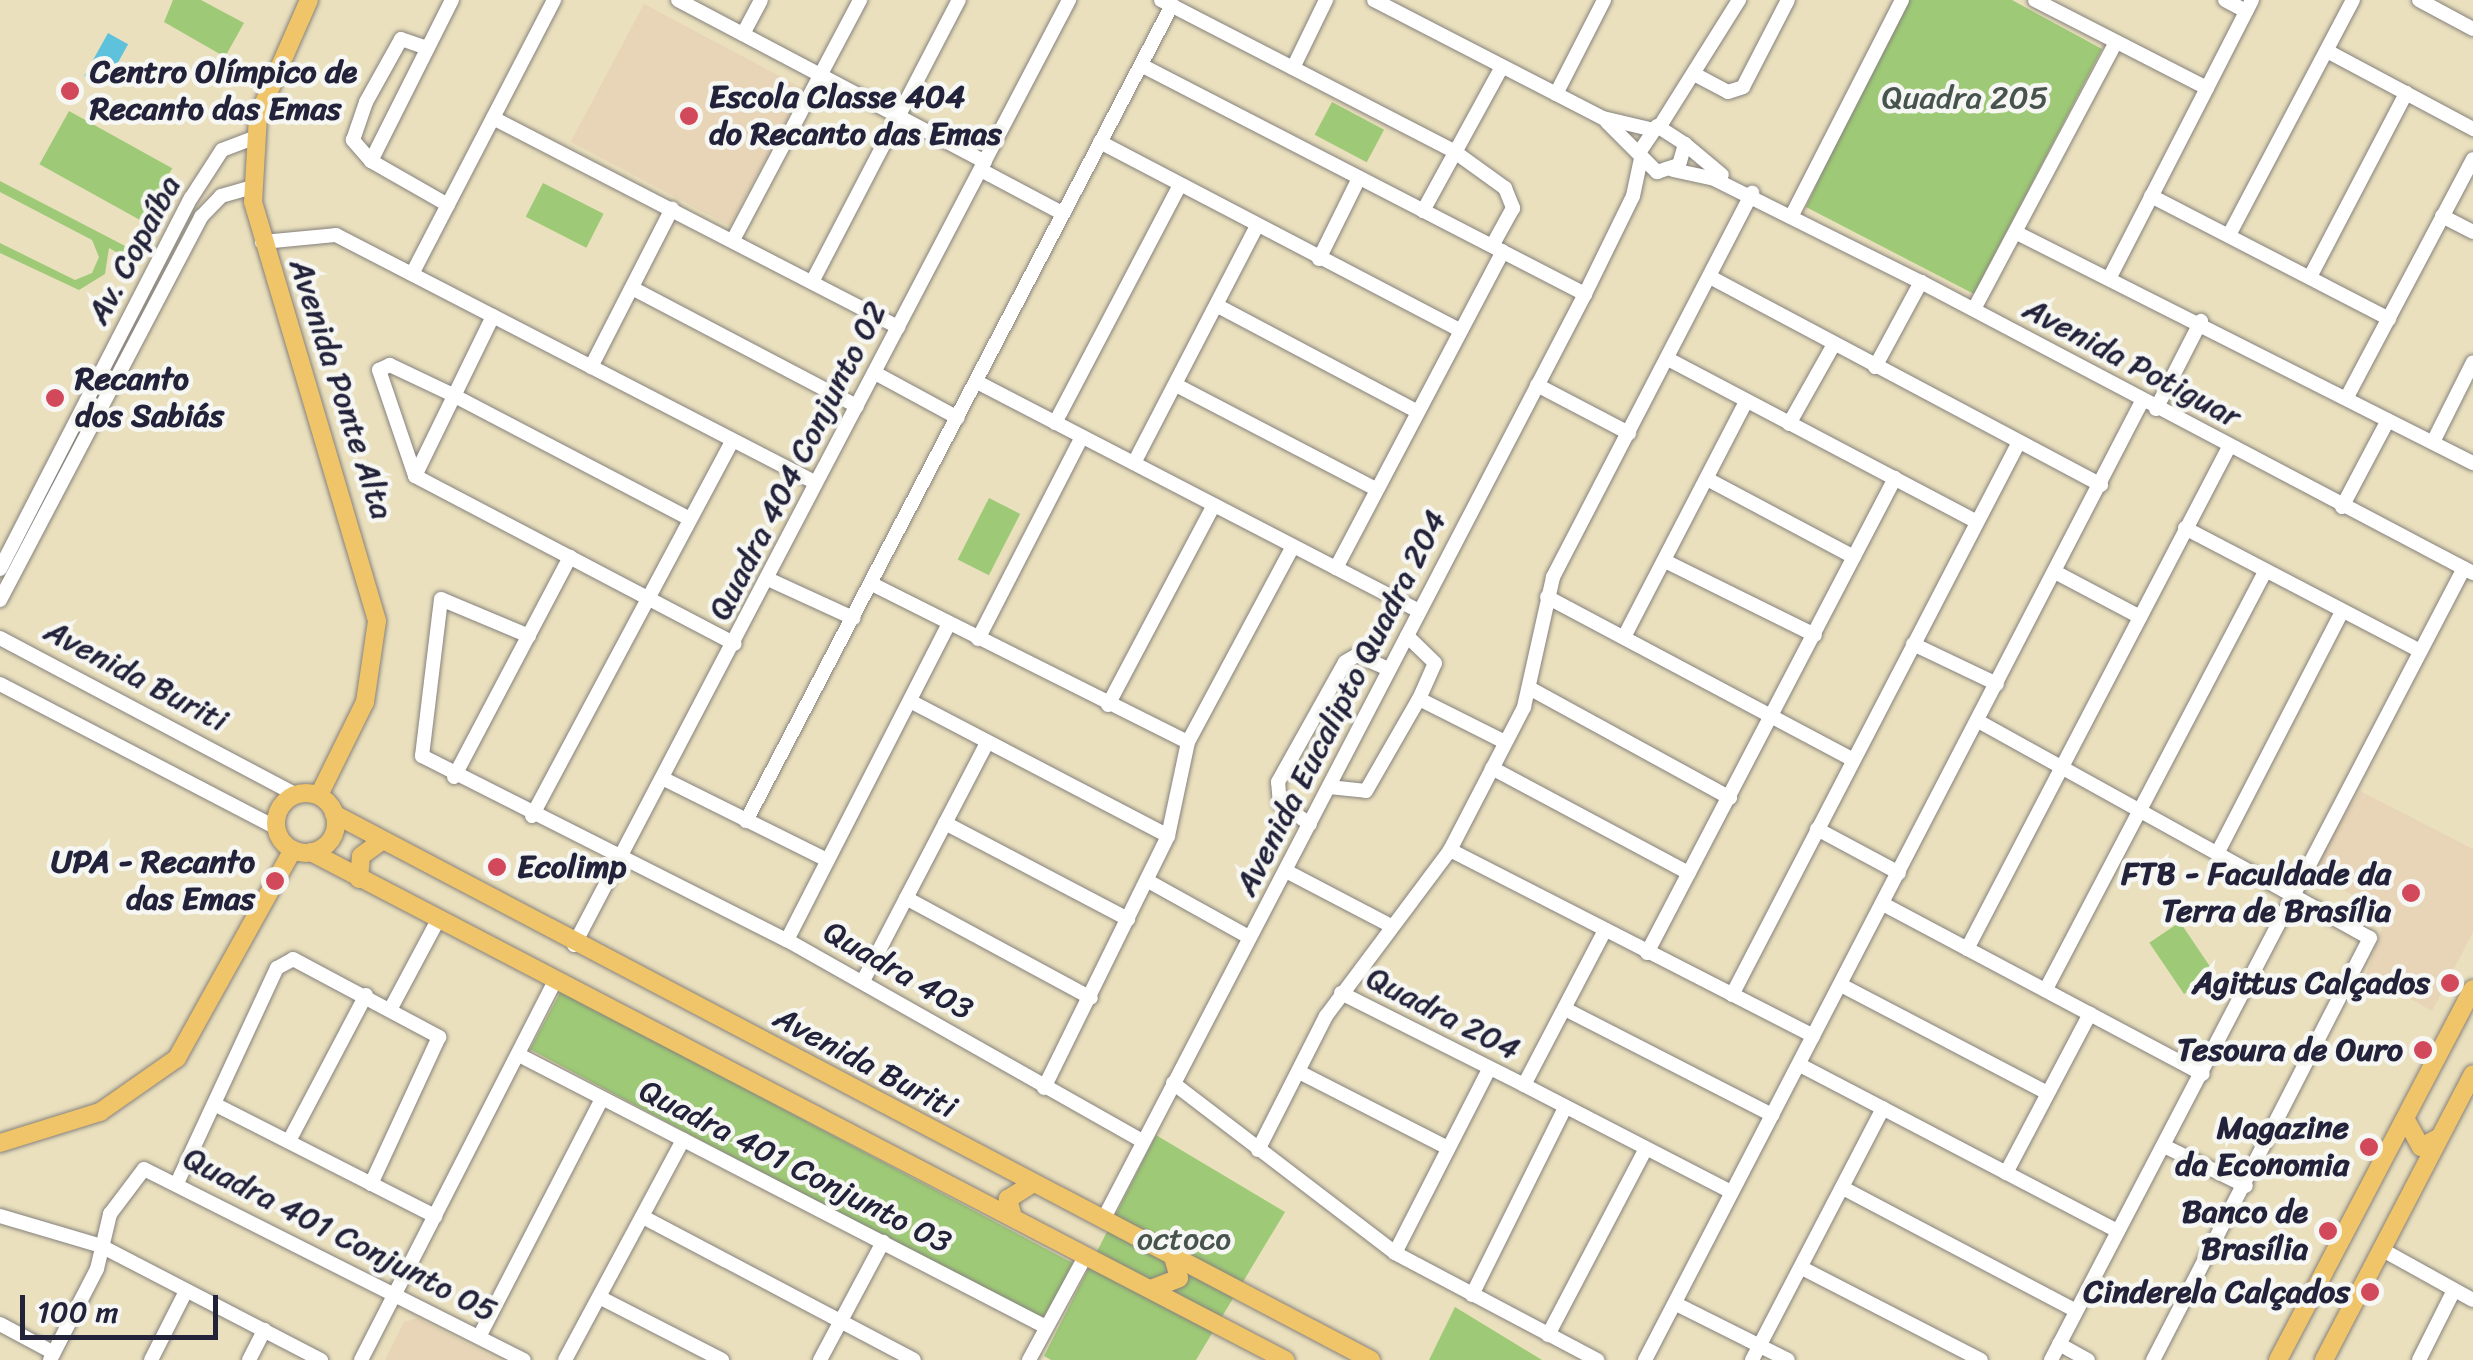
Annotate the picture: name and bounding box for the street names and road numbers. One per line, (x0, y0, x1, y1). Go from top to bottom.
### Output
street label: Av. Copaíba (79, 169, 189, 331)
street label: Avenida Ponte Alta (281, 254, 401, 524)
street label: Avenida Potiguar (2017, 290, 2247, 436)
street label: Quadra 404 Conjunto 02 (701, 295, 895, 627)
street label: Avenida Eucalipto Quadra 204 (1227, 504, 1455, 902)
street label: Avenida Buriti (38, 612, 234, 740)
street label: Quadra 403 (816, 913, 980, 1029)
street label: Quadra 204 (1360, 959, 1526, 1069)
street label: Avenida Buriti (767, 999, 963, 1127)
street label: Quadra 401 Conjunto 03 (633, 1072, 957, 1262)
street label: Quadra 401 Conjunto 05 (177, 1139, 503, 1331)

